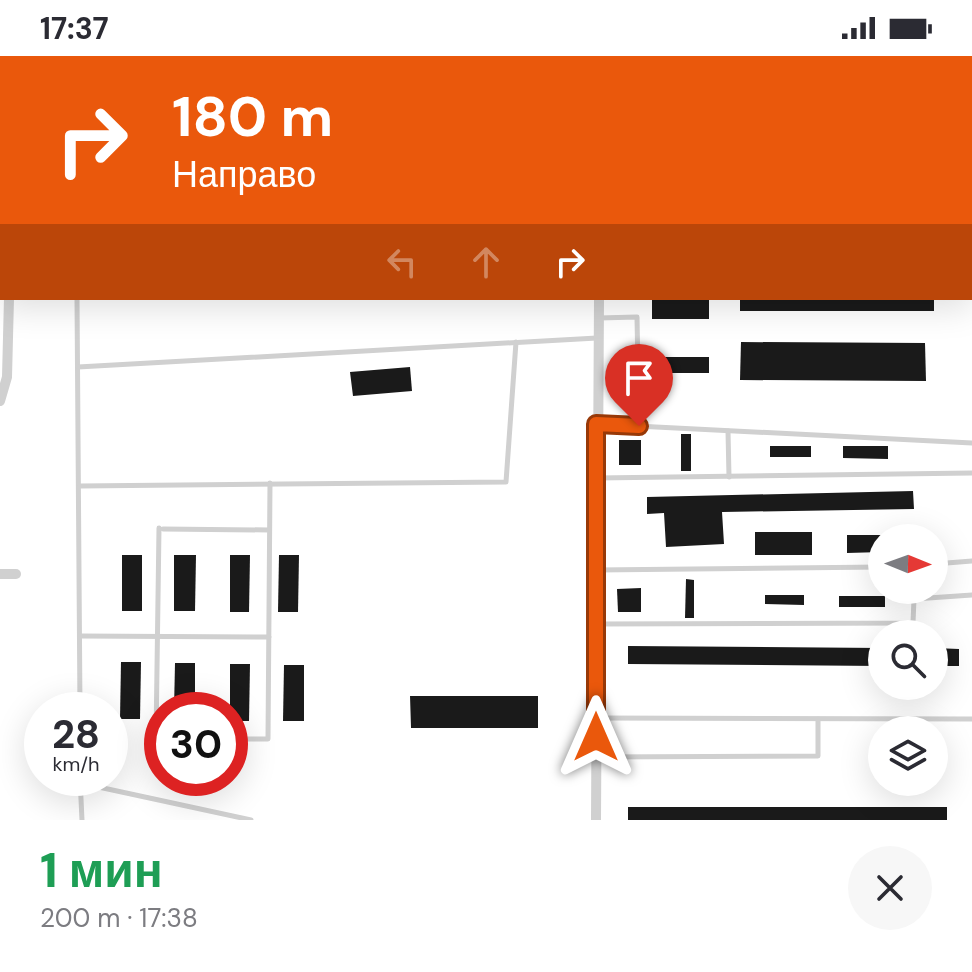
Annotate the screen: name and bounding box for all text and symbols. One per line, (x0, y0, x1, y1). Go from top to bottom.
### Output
text: 17:37 (40, 9, 109, 48)
text: 180 m (172, 80, 333, 153)
icon: right (40, 88, 144, 192)
text: Направо (172, 151, 316, 198)
icon: left (380, 240, 424, 284)
icon: ahead (464, 240, 508, 284)
icon: right (548, 240, 592, 284)
pin (605, 344, 673, 426)
icon: arrive (617, 356, 661, 400)
north arrow (868, 524, 948, 604)
map controls (868, 524, 948, 796)
button: search (868, 620, 948, 700)
speed limit sign: 30 (144, 692, 248, 796)
position arrow (554, 695, 638, 779)
text: 28 (52, 708, 100, 760)
button: layers (868, 716, 948, 796)
text: km/h (52, 751, 100, 777)
text: 1 мин (40, 839, 163, 902)
button: close (848, 846, 932, 930)
text: 200 m · 17:38 (40, 901, 198, 935)

